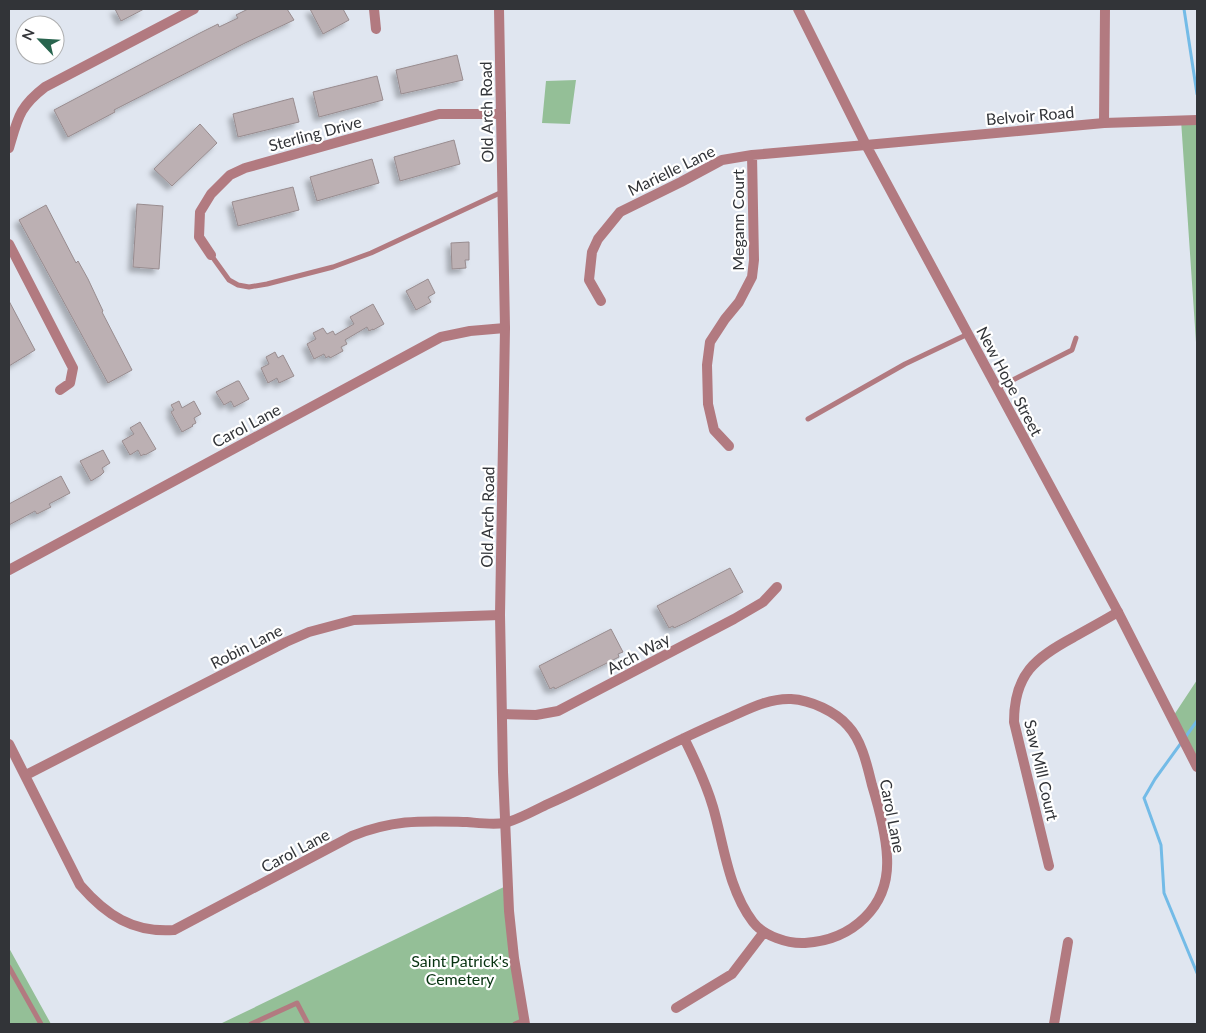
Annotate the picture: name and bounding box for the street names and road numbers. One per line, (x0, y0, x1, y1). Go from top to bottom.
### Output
street label: Old Arch Road (476, 61, 496, 163)
street label: Belvoir Road (985, 102, 1075, 128)
street label: Sterling Drive (266, 111, 364, 155)
street label: Marielle Lane (624, 141, 718, 199)
street label: Megann Court (728, 169, 747, 271)
street label: New Hope Street (973, 323, 1047, 439)
street label: Carol Lane (209, 399, 283, 451)
street label: Old Arch Road (477, 466, 497, 568)
street label: Robin Lane (207, 620, 285, 672)
street label: Arch Way (603, 628, 673, 677)
street label: Saw Mill Court (1021, 718, 1063, 823)
street label: Carol Lane (877, 778, 909, 854)
street label: Carol Lane (258, 824, 332, 876)

